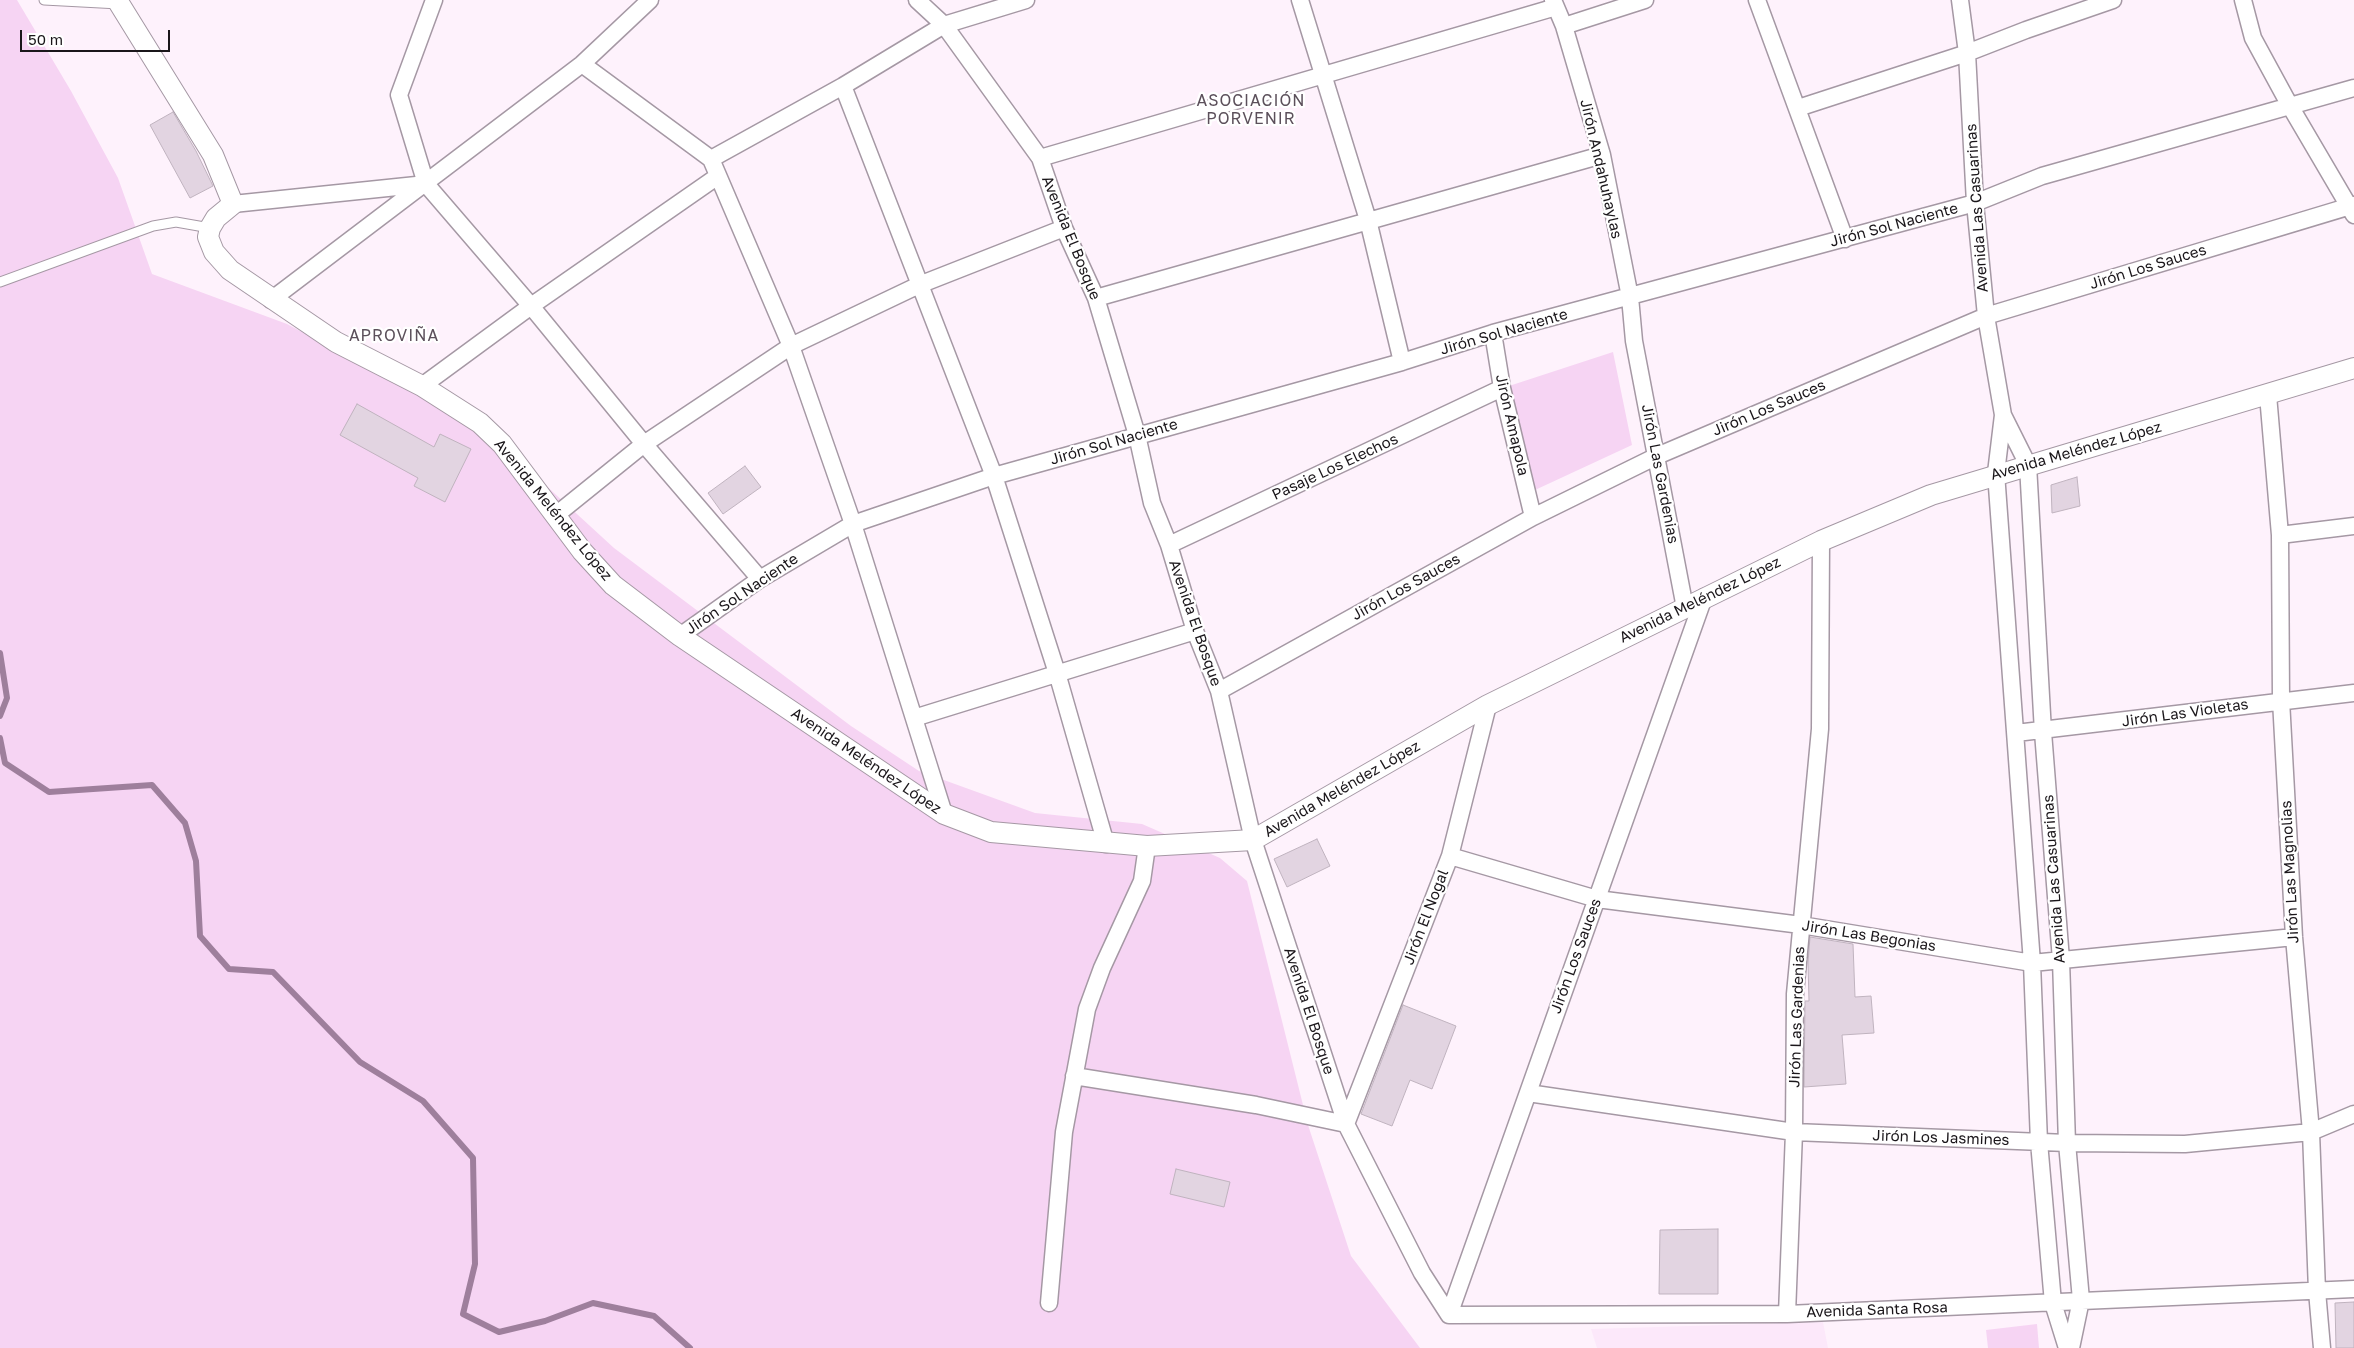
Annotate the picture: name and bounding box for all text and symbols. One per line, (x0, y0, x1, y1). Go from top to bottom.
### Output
scale bar (22, 20, 172, 52)
text: 50 m (28, 30, 63, 48)
district label: ASOCIACIÓN PORVENIR (1195, 91, 1307, 129)
street label: Jirón Andahuhaylas (1576, 98, 1626, 240)
street label: Avenida Las Casuarinas (1962, 123, 1992, 293)
street label: Avenida El Bosque (1038, 173, 1104, 303)
street label: Jirón Sol Naciente (1828, 199, 1960, 251)
street label: Jirón Los Sauces (2087, 241, 2209, 293)
street label: Jirón Sol Naciente (1438, 305, 1570, 359)
district label: APROVIÑA (348, 326, 440, 346)
street label: Jirón Amapola (1492, 373, 1532, 477)
street label: Jirón Los Sauces (1710, 376, 1828, 440)
street label: Jirón Las Gardenias (1638, 403, 1682, 545)
street label: Jirón Sol Naciente (1048, 415, 1180, 469)
street label: Avenida Meléndez López (1988, 418, 2164, 484)
street label: Pasaje Los Elechos (1269, 430, 1401, 504)
street label: Avenida Meléndez López (490, 436, 616, 584)
street label: Jirón Sol Naciente (682, 550, 802, 638)
street label: Jirón Los Sauces (1349, 550, 1463, 624)
street label: Avenida Meléndez López (1616, 553, 1784, 647)
street label: Avenida El Bosque (1165, 558, 1225, 688)
street label: Jirón Las Violetas (2120, 695, 2250, 731)
street label: Avenida Meléndez López (788, 704, 944, 818)
street label: Avenida Meléndez López (1261, 737, 1423, 841)
street label: Avenida Las Casuarinas (2039, 794, 2069, 964)
street label: Jirón Las Magnolias (2277, 800, 2303, 944)
street label: Jirón El Nogal (1400, 867, 1452, 967)
street label: Jirón Los Sauces (1547, 896, 1605, 1016)
street label: Jirón Las Begonias (1801, 917, 1937, 955)
street label: Avenida El Bosque (1280, 945, 1338, 1077)
street label: Jirón Las Gardenias (1786, 946, 1808, 1088)
street label: Jirón Los Jasmines (1872, 1127, 2010, 1149)
street label: Avenida Santa Rosa (1806, 1299, 1948, 1321)

